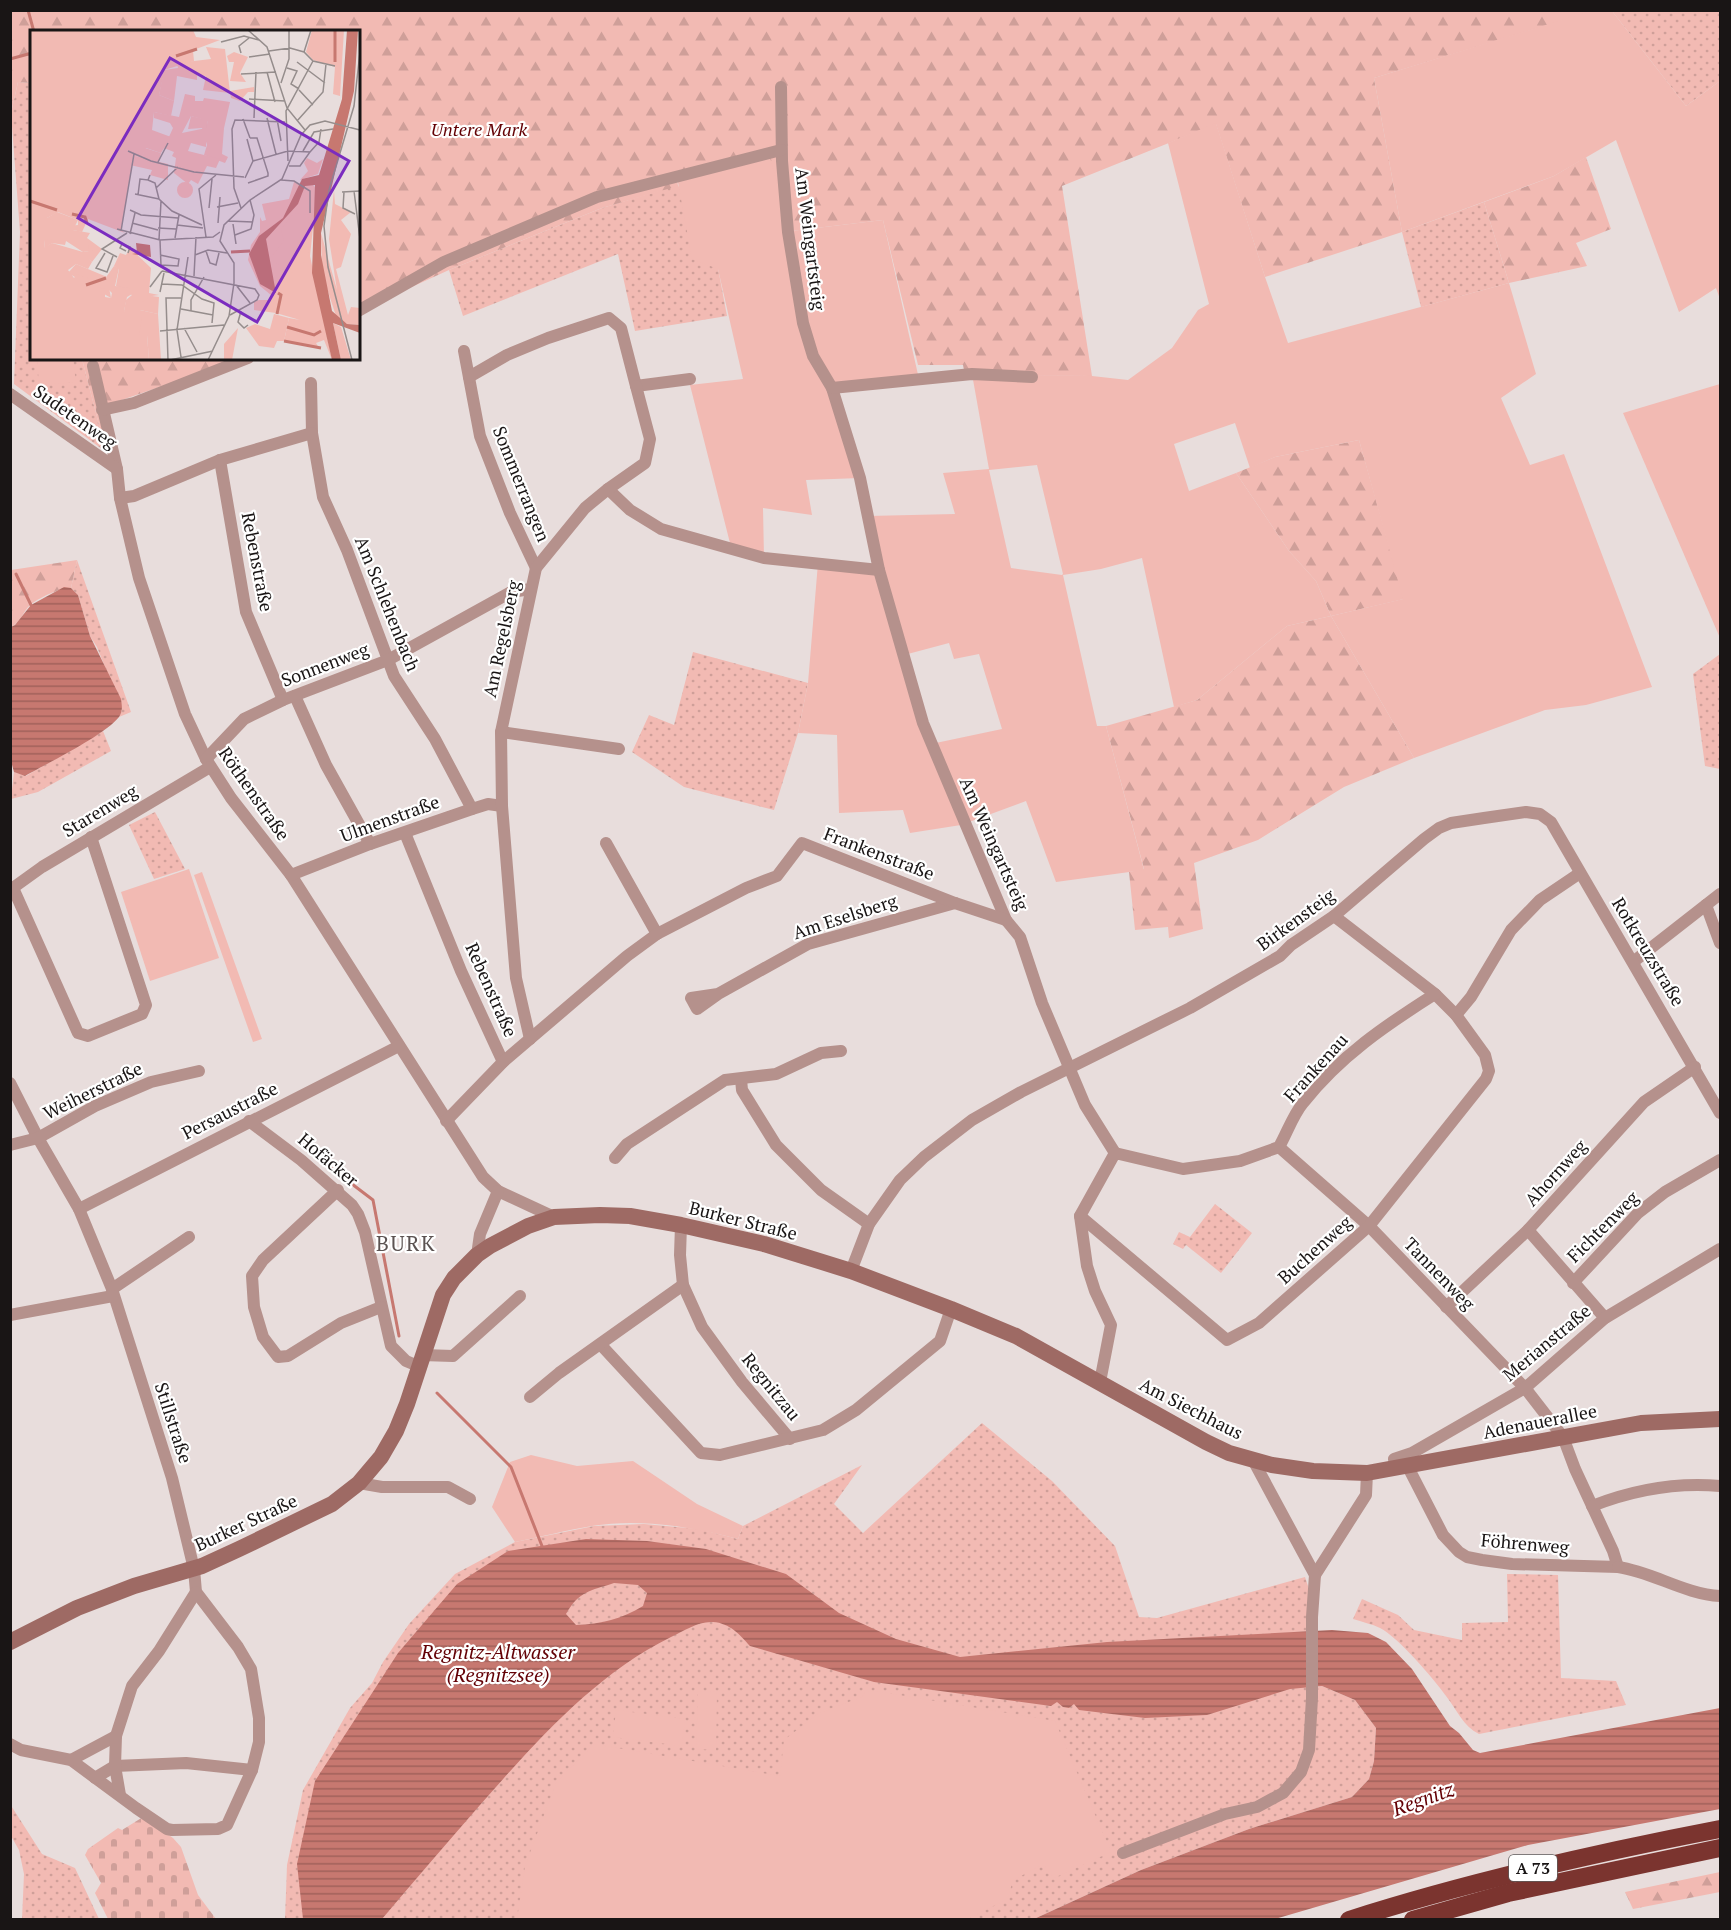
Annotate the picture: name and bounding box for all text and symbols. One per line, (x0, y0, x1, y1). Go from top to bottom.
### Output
inset map (30, 30, 360, 360)
park label: Untere Mark (431, 117, 527, 141)
street label: Am Weingartsteig (790, 166, 832, 312)
street label: Sudetenweg (29, 379, 123, 454)
street label: Sommerrangen (488, 422, 556, 545)
street label: Rebenstraße (237, 510, 279, 614)
street label: Am Schlehenbach (350, 533, 426, 675)
street label: Am Regelsberg (477, 577, 525, 700)
street label: Sonnenweg (277, 636, 372, 692)
street label: Röthenstraße (214, 742, 296, 845)
street label: Am Weingartsteig (955, 773, 1035, 915)
street label: Starenweg (58, 778, 142, 842)
street label: Ulmenstraße (337, 789, 443, 847)
street label: Frankenstraße (821, 821, 938, 885)
street label: Birkensteig (1252, 883, 1340, 956)
street label: Am Eselsberg (790, 888, 900, 944)
street label: Rotkreuzstraße (1607, 893, 1691, 1010)
street label: Rebenstraße (460, 939, 523, 1040)
street label: Frankenau (1278, 1028, 1353, 1107)
street label: Weiherstraße (39, 1056, 146, 1124)
street label: Persaustraße (178, 1076, 282, 1144)
street label: Hofäcker (293, 1127, 364, 1192)
street label: Ahornweg (1519, 1134, 1592, 1211)
street label: Fichtenweg (1561, 1185, 1644, 1267)
street label: Burker Straße (687, 1195, 800, 1245)
street label: Buchenweg (1272, 1209, 1357, 1289)
district label: BURK (376, 1229, 436, 1257)
street label: Tannenweg (1399, 1232, 1481, 1315)
street label: Merianstraße (1497, 1298, 1595, 1386)
street label: Regnitzau (737, 1347, 806, 1425)
street label: Am Siechhaus (1136, 1372, 1247, 1444)
street label: Stillstraße (150, 1379, 198, 1466)
street label: Adenauerallee (1481, 1398, 1599, 1444)
street label: Burker Straße (190, 1488, 301, 1556)
street label: Föhrenweg (1480, 1527, 1571, 1559)
water label: Regnitz-Altwasser (Regnitzsee) (420, 1638, 576, 1688)
water label: Regnitz (1388, 1775, 1458, 1822)
road number: A 73 (1509, 1855, 1557, 1881)

